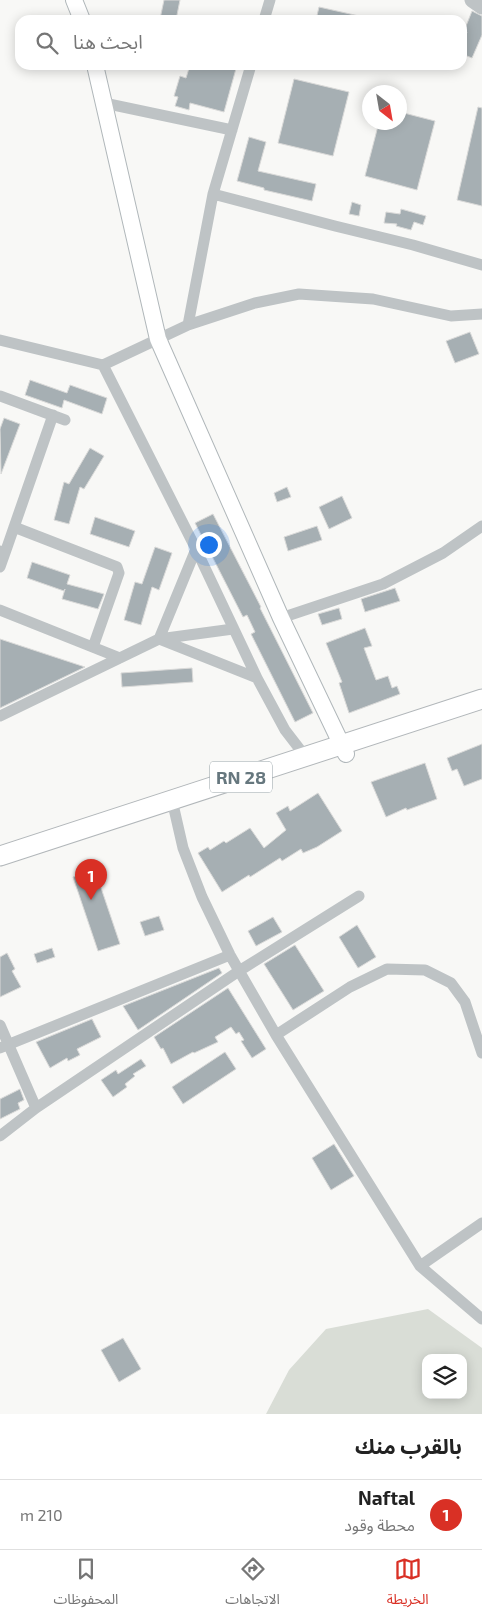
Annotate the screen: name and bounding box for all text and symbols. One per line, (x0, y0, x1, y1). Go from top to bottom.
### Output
search box (15, 15, 467, 70)
icon: search (33, 29, 61, 57)
text: ابحث هنا (73, 30, 143, 53)
north arrow (362, 85, 407, 130)
your location (196, 532, 222, 558)
road number: RN 28 (210, 762, 272, 792)
pin: 1 (75, 859, 107, 900)
map controls (422, 1354, 467, 1399)
button: layers (422, 1354, 467, 1399)
text: بالقرب منك (355, 1433, 462, 1458)
text: Naftal (358, 1486, 415, 1509)
text: 210 m (20, 1505, 63, 1524)
text: 1 (443, 1505, 449, 1524)
text: محطة وقود (344, 1515, 415, 1534)
tab: المحفوظات (53, 1555, 118, 1614)
tab: الاتجاهات (225, 1555, 280, 1614)
tab: الخريطة (387, 1555, 429, 1614)

